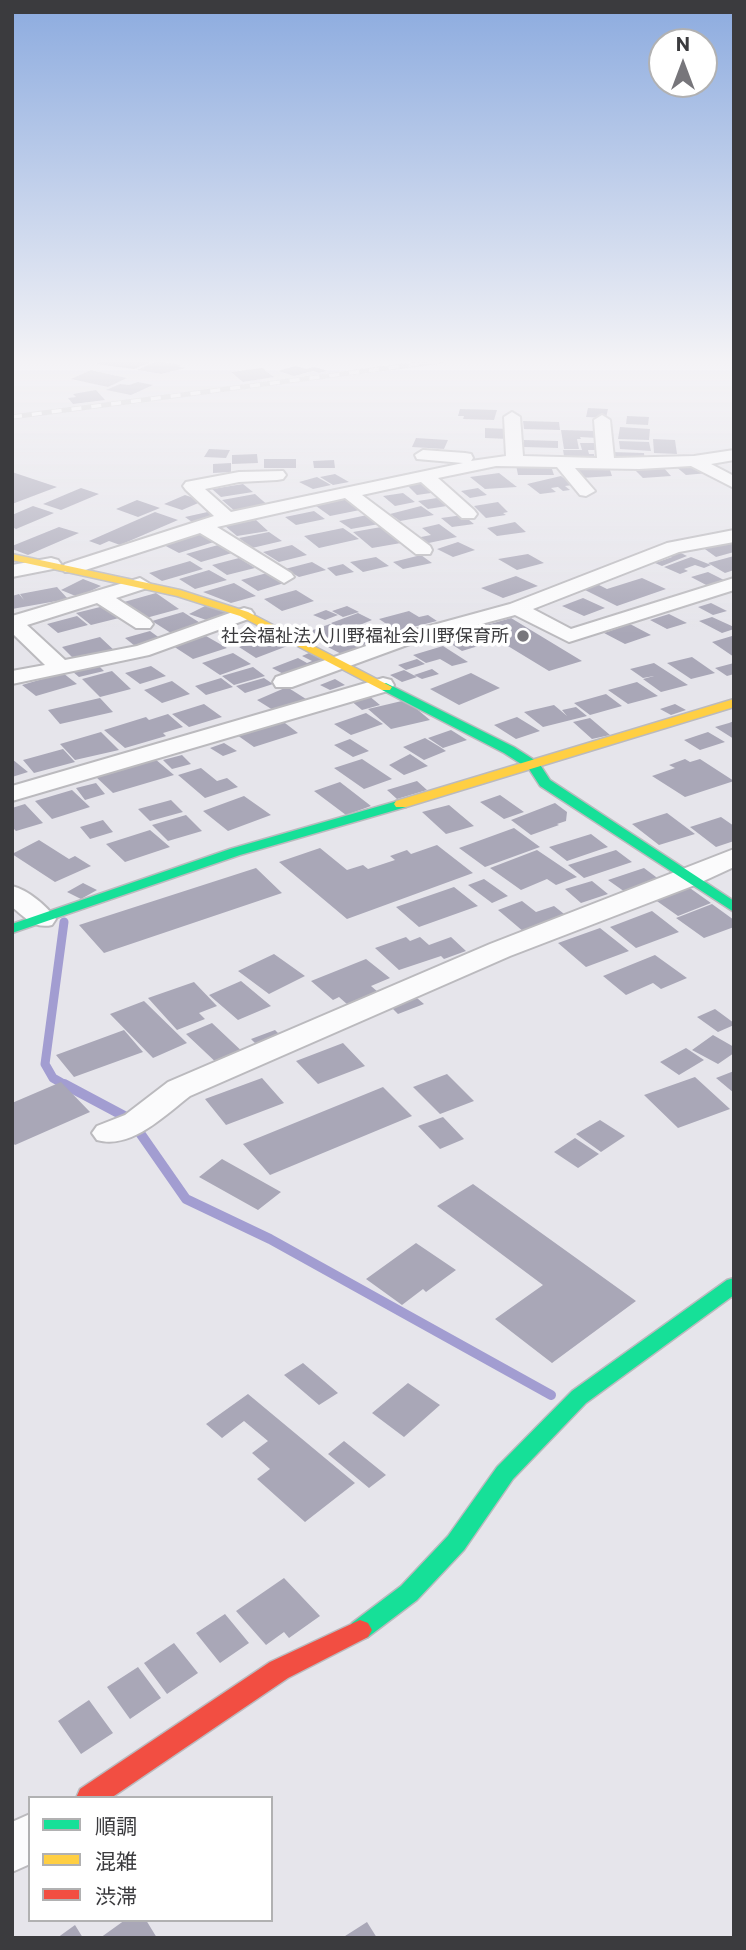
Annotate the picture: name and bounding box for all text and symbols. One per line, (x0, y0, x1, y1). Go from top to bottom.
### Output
north arrow (648, 28, 718, 98)
text: N (676, 32, 690, 55)
place label: 社会福祉法人川野福祉会川野保育所 (221, 625, 509, 647)
marker: 社会福祉法人川野福祉会川野保育所 (515, 628, 531, 644)
legend (28, 1796, 273, 1922)
text: 順調 (95, 1813, 137, 1838)
text: 混雑 (95, 1848, 137, 1873)
text: 渋滞 (95, 1883, 137, 1908)

